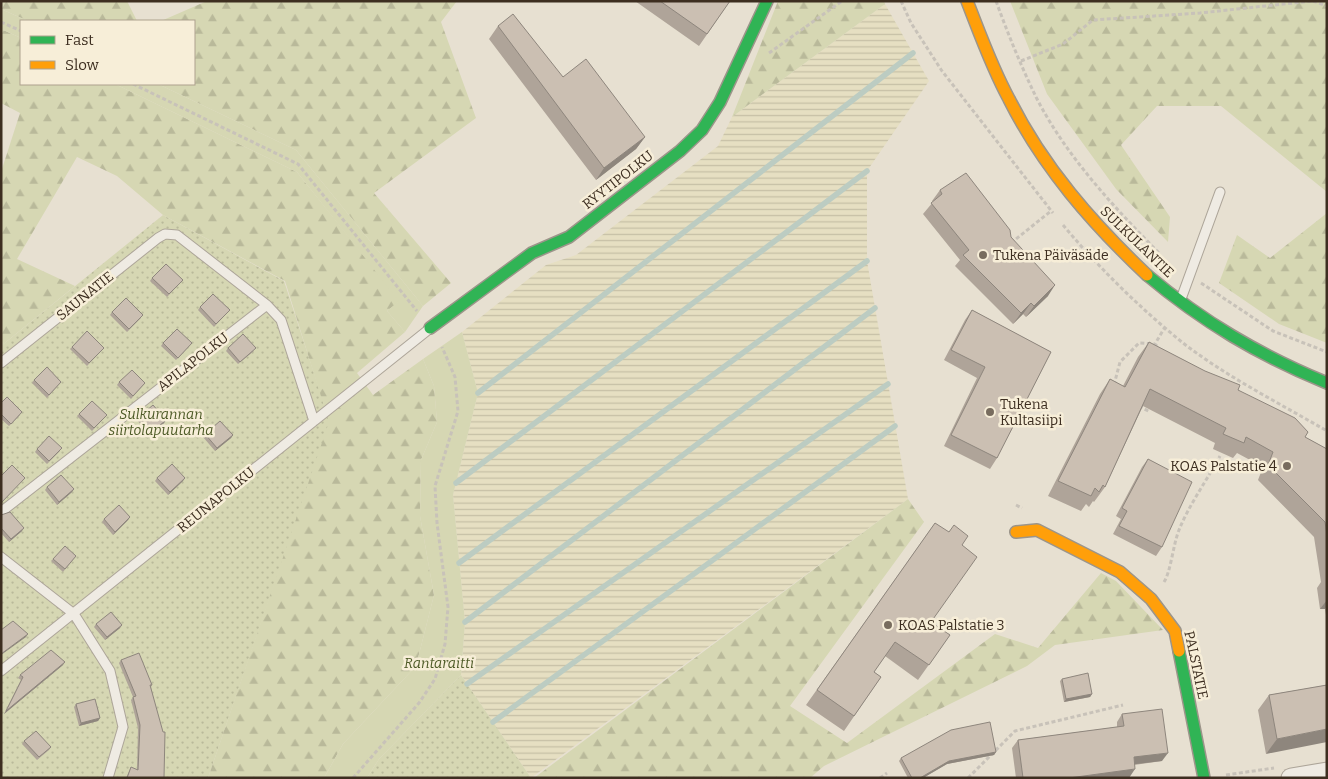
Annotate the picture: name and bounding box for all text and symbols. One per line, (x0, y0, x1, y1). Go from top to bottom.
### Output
legend (20, 20, 195, 85)
text: Fast (65, 31, 94, 49)
text: Slow (65, 56, 100, 74)
street label: RYYTIPOLKU (579, 147, 657, 213)
street label: SULKULANTIE (1097, 203, 1177, 281)
place label: Tukena Päiväsäde (993, 247, 1109, 264)
marker: Tukena Päiväsäde (977, 249, 989, 261)
street label: SAUNATIE (53, 268, 117, 324)
street label: APILAPOLKU (154, 329, 232, 395)
place label: Tukena Kultasiipi (1000, 396, 1062, 429)
park label: Sulkurannan siirtolapuutarha (109, 406, 213, 439)
marker: Tukena Kultasiipi (984, 406, 996, 418)
place label: KOAS Palstatie 4 (1170, 458, 1277, 475)
marker: KOAS Palstatie 4 (1281, 460, 1293, 472)
street label: REUNAPOLKU (174, 463, 258, 536)
place label: KOAS Palstatie 3 (898, 617, 1005, 634)
marker: KOAS Palstatie 3 (882, 619, 894, 631)
street label: PALSTATIE (1180, 629, 1212, 701)
park label: Rantaraitti (404, 655, 474, 672)

